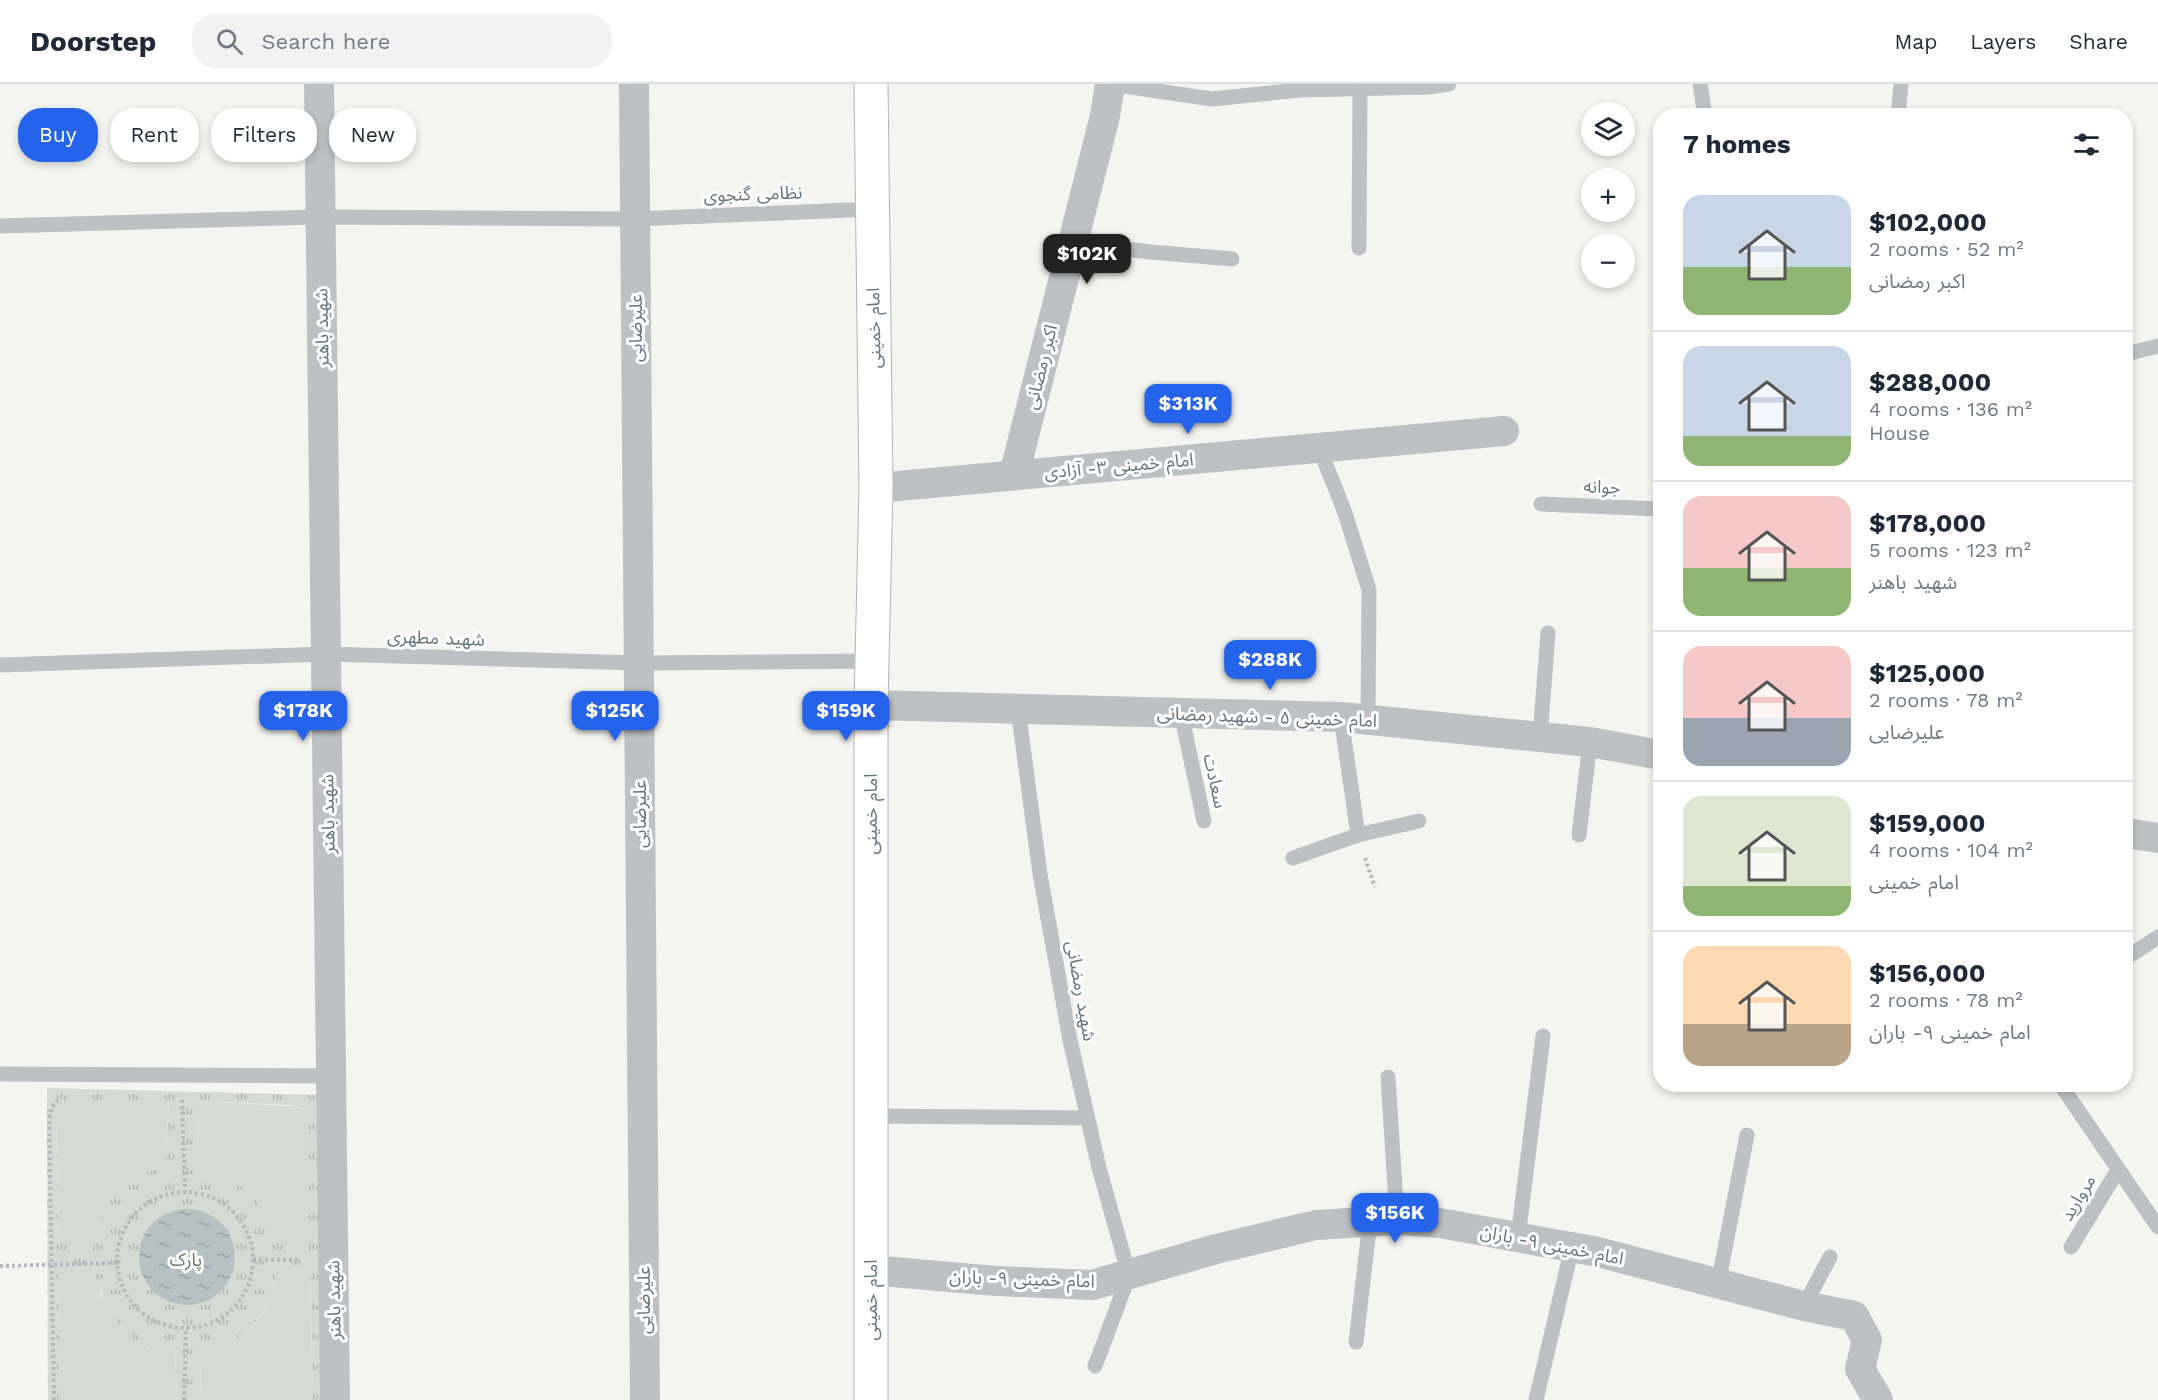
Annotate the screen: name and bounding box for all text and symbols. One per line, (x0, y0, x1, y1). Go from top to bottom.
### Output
search box (192, 14, 612, 68)
text: Doorstep (30, 25, 156, 58)
icon: search (213, 25, 246, 58)
text: Search here (261, 29, 390, 54)
text: Map (1894, 29, 1937, 54)
text: Layers (1970, 29, 2036, 54)
text: Share (2069, 29, 2128, 54)
map controls (1581, 102, 1635, 288)
button: layers (1581, 102, 1635, 156)
chip: Buy (18, 108, 98, 162)
chip: Rent (110, 108, 199, 162)
chip: Filters (211, 108, 317, 162)
chip: New (329, 108, 416, 162)
icon: filters (2070, 128, 2103, 161)
text: 7 homes (1683, 129, 1791, 159)
button: + (1581, 168, 1635, 222)
street label: نظامی گنجوی (703, 181, 803, 207)
text: $102,000 (1869, 207, 1987, 237)
icon: home (1731, 219, 1803, 291)
pin: $102K (1045, 234, 1129, 285)
button: − (1581, 234, 1635, 288)
text: 2 rooms · 52 m² (1869, 237, 2024, 261)
text: $102K (1057, 241, 1117, 265)
text: اکبر رمضانی (1869, 269, 1966, 293)
street label: امام خمینی (862, 287, 889, 369)
street label: شهید باهنر (310, 288, 334, 369)
street label: علیرضایی (625, 294, 647, 362)
street label: اکبر رمضانی (1020, 322, 1062, 412)
text: $288,000 (1869, 367, 1991, 397)
icon: home (1731, 370, 1803, 442)
pin: $313K (1146, 384, 1230, 435)
text: $313K (1158, 391, 1218, 415)
text: 4 rooms · 136 m² (1869, 397, 2032, 421)
text: House (1869, 421, 1930, 445)
street label: امام خمینی ۳- آزادی (1043, 449, 1195, 486)
street label: جوانه (1583, 475, 1621, 499)
text: $178,000 (1869, 508, 1986, 538)
icon: home (1731, 520, 1803, 592)
text: 5 rooms · 123 m² (1869, 538, 2031, 562)
text: شهید باهنر (1869, 570, 1957, 594)
street label: شهید مطهری (387, 625, 485, 651)
pin: $288K (1228, 640, 1312, 691)
text: $288K (1238, 647, 1302, 671)
text: $125,000 (1869, 658, 1985, 688)
icon: home (1731, 670, 1803, 742)
text: 2 rooms · 78 m² (1869, 688, 2023, 712)
pin: $178K (261, 691, 345, 742)
pin: $125K (573, 691, 657, 742)
pin: $159K (804, 691, 888, 742)
text: $178K (273, 698, 333, 722)
text: $125K (586, 698, 644, 722)
text: $159K (816, 698, 876, 722)
street label: امام خمینی ۵ - شهید رمضانی (1156, 702, 1377, 735)
text: علیرضایی (1869, 720, 1944, 744)
street label: سعادت (1199, 752, 1231, 810)
street label: شهید باهنر (316, 774, 340, 855)
street label: امام خمینی (860, 774, 885, 854)
street label: علیرضایی (629, 780, 651, 848)
text: $159,000 (1869, 808, 1985, 838)
icon: home (1731, 820, 1803, 892)
text: 4 rooms · 104 m² (1869, 838, 2033, 862)
text: امام خمینی (1869, 870, 1959, 894)
street label: شهید رمضانی (1061, 939, 1101, 1043)
text: $156,000 (1869, 958, 1986, 988)
icon: home (1731, 970, 1803, 1042)
text: 2 rooms · 78 m² (1869, 988, 2023, 1012)
text: امام خمینی ۹- باران (1869, 1020, 2031, 1044)
street label: مروارید (2056, 1171, 2100, 1225)
pin: $156K (1353, 1193, 1437, 1244)
text: $156K (1365, 1200, 1425, 1224)
street label: امام خمینی ۹- باران (1478, 1220, 1626, 1273)
park label: پارک (170, 1249, 202, 1271)
street label: شهید باهنر (322, 1260, 346, 1341)
street label: امام خمینی (860, 1260, 885, 1340)
street label: امام خمینی ۹- باران (949, 1265, 1095, 1296)
street label: علیرضایی (633, 1266, 655, 1334)

